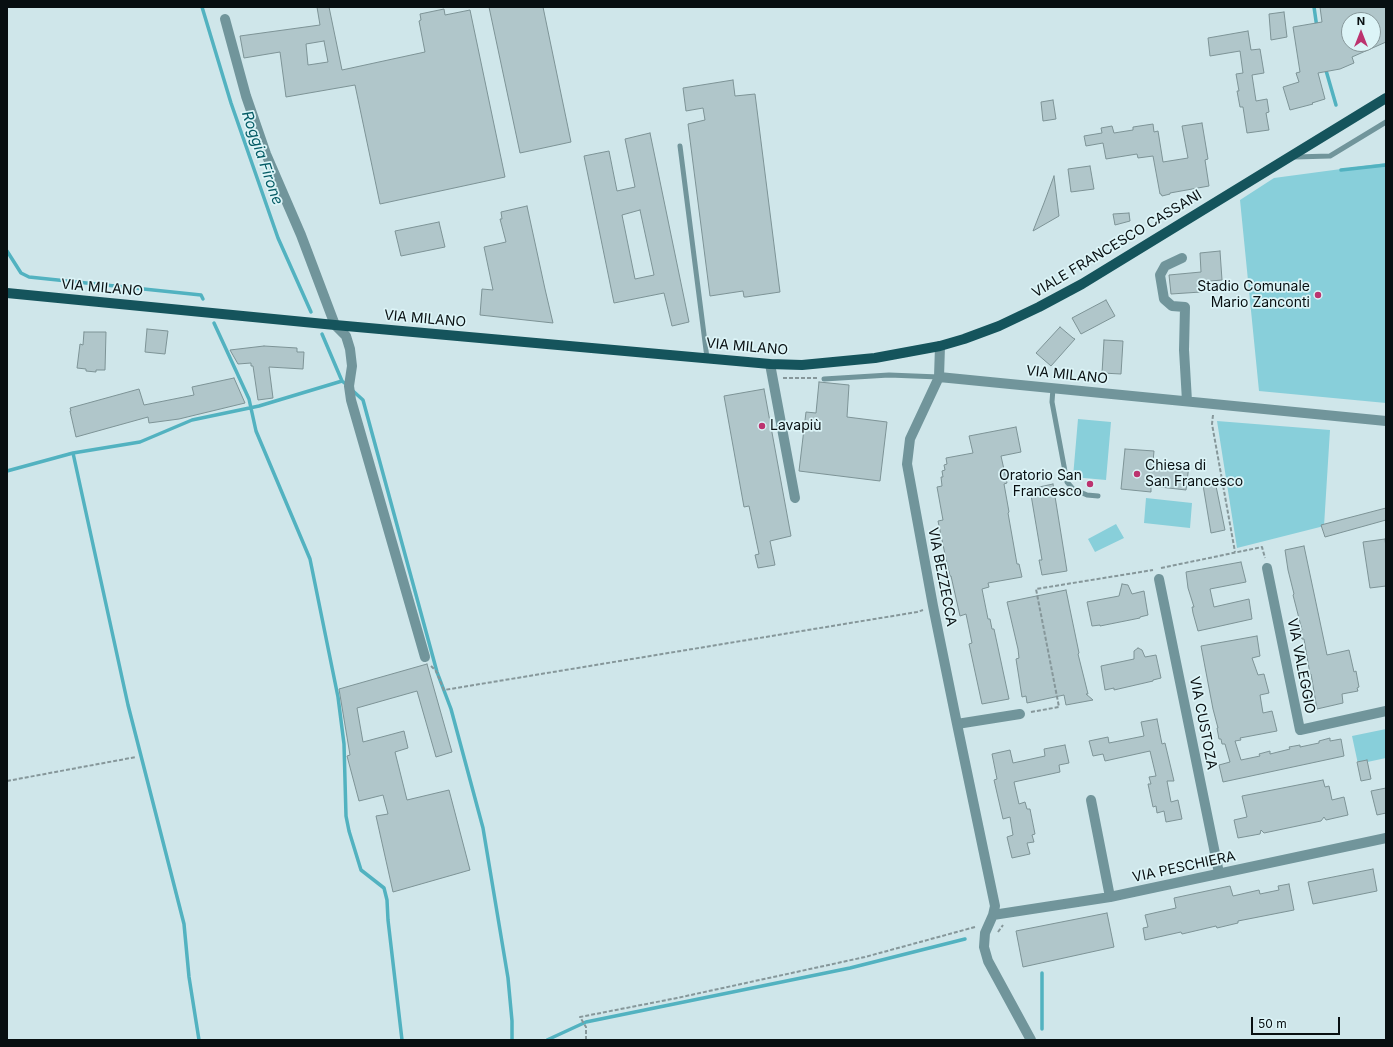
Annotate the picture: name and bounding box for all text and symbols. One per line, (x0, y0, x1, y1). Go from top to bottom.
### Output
north arrow (1341, 12, 1381, 52)
text: N (1357, 14, 1365, 28)
water label: Roggia Firone (237, 109, 287, 207)
street label: VIALE FRANCESCO CASSANI (1029, 187, 1205, 301)
street label: VIA MILANO (60, 276, 144, 300)
place label: Stadio Comunale Mario Zanconti (1197, 279, 1310, 312)
marker: Stadio Comunale Mario Zanconti (1313, 290, 1323, 300)
street label: VIA MILANO (383, 307, 467, 331)
street label: VIA MILANO (705, 335, 789, 359)
street label: VIA MILANO (1025, 362, 1109, 388)
place label: Lavapiù (770, 418, 821, 434)
marker: Lavapiù (757, 421, 767, 431)
place label: Chiesa di San Francesco (1145, 458, 1243, 490)
place label: Oratorio San Francesco (999, 468, 1082, 500)
marker: Chiesa di San Francesco (1132, 469, 1142, 479)
marker: Oratorio San Francesco (1085, 479, 1095, 489)
street label: VIA BEZZECCA (924, 526, 960, 628)
street label: VIA VALEGGIO (1283, 617, 1319, 715)
street label: VIA CUSTOZA (1186, 675, 1220, 771)
street label: VIA PESCHIERA (1131, 848, 1237, 886)
scale bar (1253, 1009, 1342, 1035)
text: 50 m (1258, 1016, 1287, 1031)

